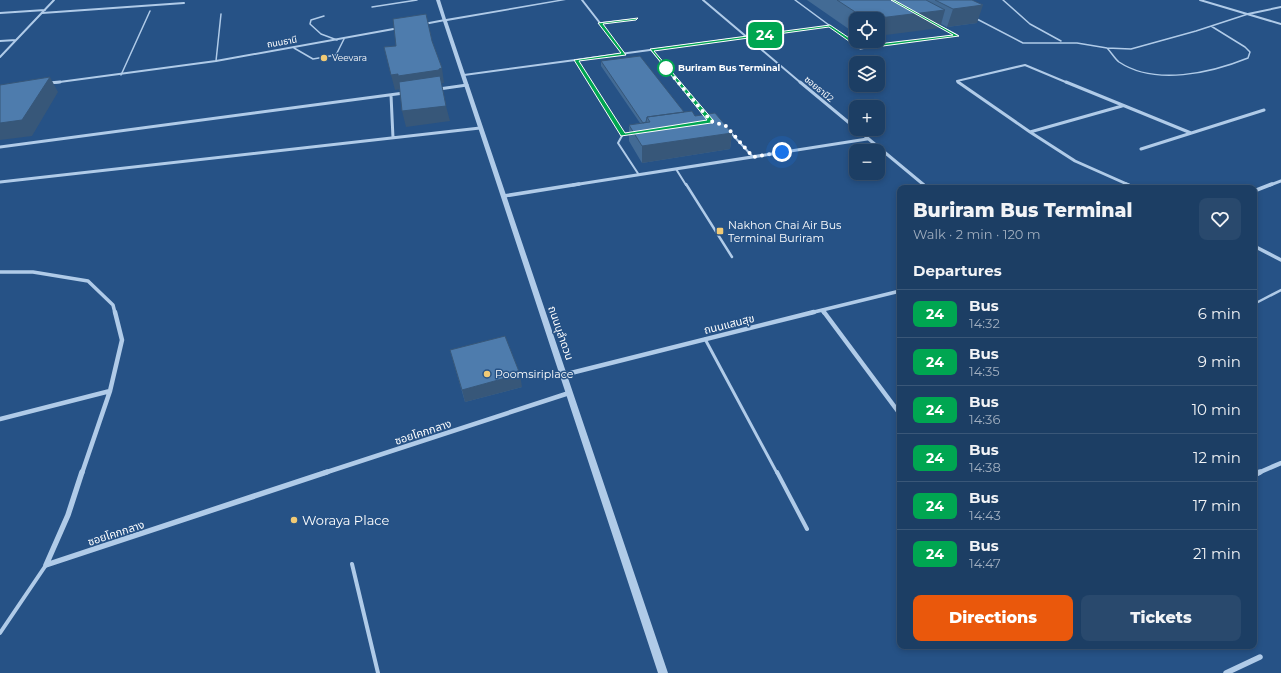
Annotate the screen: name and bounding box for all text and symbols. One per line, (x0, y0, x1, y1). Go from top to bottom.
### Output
map controls (849, 12, 885, 180)
button: locate (849, 12, 885, 48)
line badge: 24 (747, 22, 783, 48)
text: 24 (756, 26, 774, 44)
street label: ถนนธานี (266, 33, 298, 50)
place label: Veevara (332, 52, 367, 63)
marker: Veevara (319, 53, 329, 63)
button: layers (849, 56, 885, 92)
marker: Buriram Bus Terminal (657, 59, 675, 77)
place label: Buriram Bus Terminal (678, 62, 781, 73)
street label: ซอยธานี2 (802, 73, 836, 104)
button: + (849, 100, 885, 136)
your location (772, 142, 792, 162)
button: − (849, 144, 885, 180)
button: heart (1199, 198, 1241, 240)
text: Buriram Bus Terminal (913, 199, 1132, 222)
place label: Nakhon Chai Air Bus Terminal Buriram (728, 218, 842, 245)
marker: Nakhon Chai Air Bus Terminal Buriram (715, 226, 725, 236)
text: Walk · 2 min · 120 m (913, 226, 1041, 242)
text: Departures (913, 261, 1002, 280)
text: Bus (969, 296, 999, 315)
street label: ถนนบุลำดวน (545, 304, 577, 362)
text: 6 min (1198, 304, 1241, 323)
text: 24 (926, 305, 944, 323)
street label: ถนนแสนสุข (702, 311, 756, 337)
text: 14:32 (969, 315, 1000, 331)
text: Bus (969, 344, 999, 363)
text: 9 min (1198, 352, 1241, 371)
text: 24 (926, 353, 944, 371)
text: 14:35 (969, 363, 1000, 379)
place label: Poomsiriplace (495, 367, 574, 381)
marker: Poomsiriplace (482, 369, 492, 379)
text: Bus (969, 392, 999, 411)
text: 10 min (1192, 400, 1241, 419)
text: 24 (926, 401, 944, 419)
text: 14:36 (969, 411, 1000, 427)
street label: ซอยโคกกลาง (393, 416, 453, 448)
text: Bus (969, 440, 999, 459)
text: 12 min (1193, 448, 1241, 467)
text: 24 (926, 449, 944, 467)
text: 14:38 (969, 459, 1001, 475)
text: Bus (969, 488, 999, 507)
text: 17 min (1193, 496, 1241, 515)
text: 24 (926, 497, 944, 515)
text: 14:43 (969, 507, 1001, 523)
place label: Woraya Place (302, 512, 390, 528)
marker: Woraya Place (289, 515, 299, 525)
street label: ซอยโคกกลาง (86, 517, 146, 549)
text: Bus (969, 536, 999, 555)
text: 21 min (1193, 544, 1241, 563)
text: 24 (926, 545, 944, 563)
text: 14:47 (969, 555, 1001, 571)
button: Directions (913, 595, 1073, 641)
button: Tickets (1081, 595, 1241, 641)

